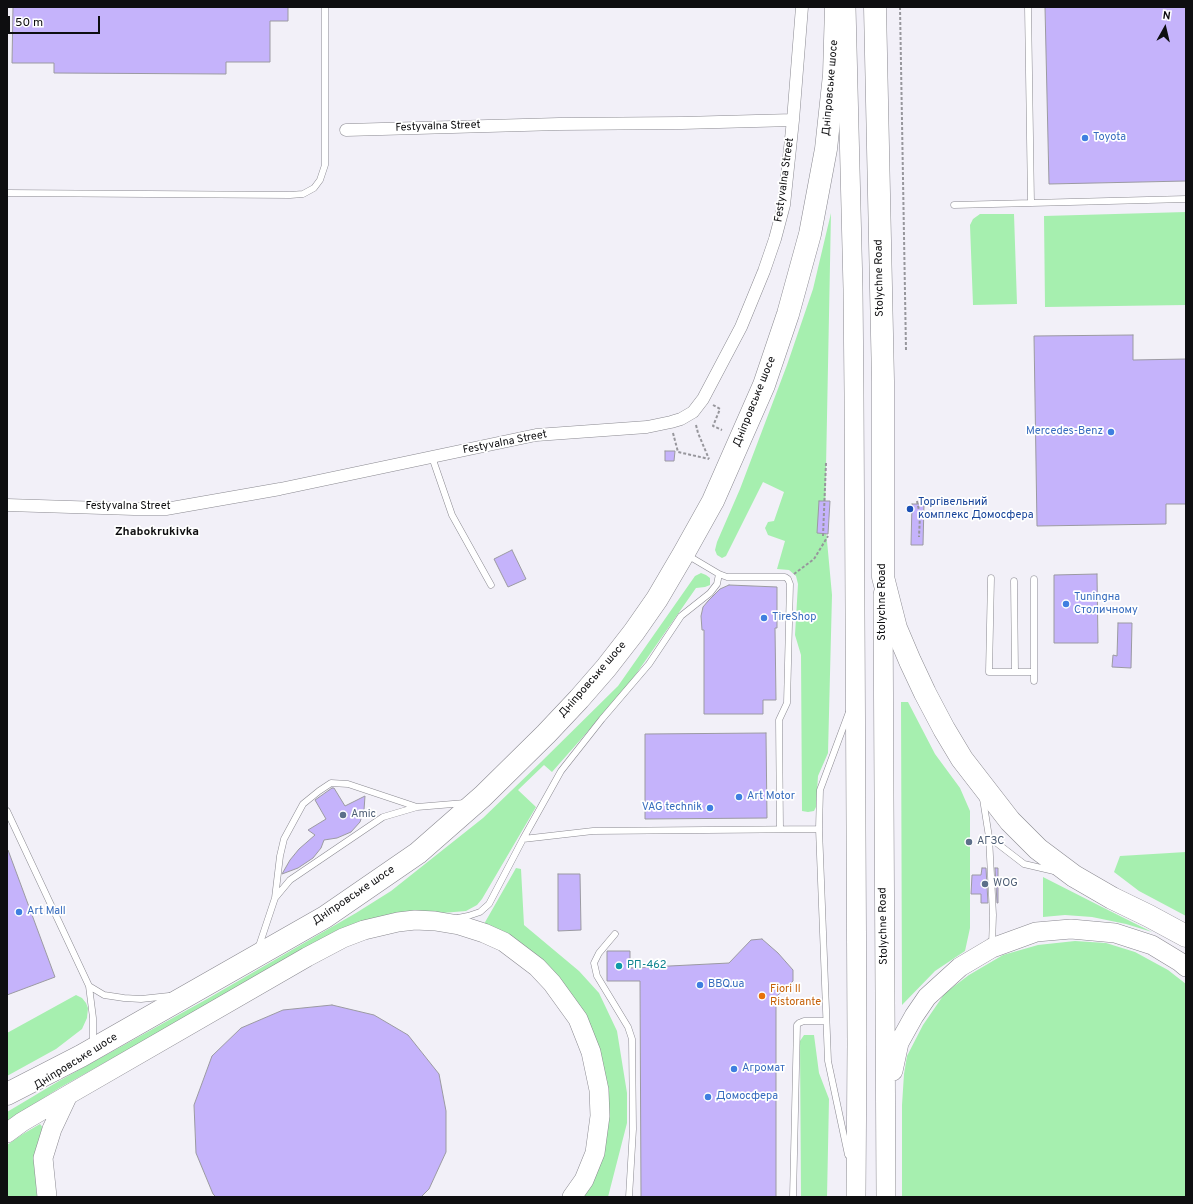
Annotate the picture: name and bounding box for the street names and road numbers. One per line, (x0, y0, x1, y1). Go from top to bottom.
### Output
street label: Дніпровське шосе (820, 39, 842, 137)
street label: Festyvalna Street (395, 119, 481, 135)
street label: Festyvalna Street (773, 137, 797, 223)
street label: Stolychne Road (873, 239, 887, 317)
street label: Дніпровське шосе (731, 355, 779, 449)
street label: Festyvalna Street (462, 428, 548, 458)
street label: Festyvalna Street (85, 500, 171, 514)
street label: Stolychne Road (876, 563, 890, 641)
street label: Дніпровське шосе (556, 639, 630, 721)
street label: Дніпровське шосе (310, 864, 398, 928)
street label: Stolychne Road (877, 887, 891, 965)
street label: Дніпровське шосе (32, 1031, 120, 1093)

